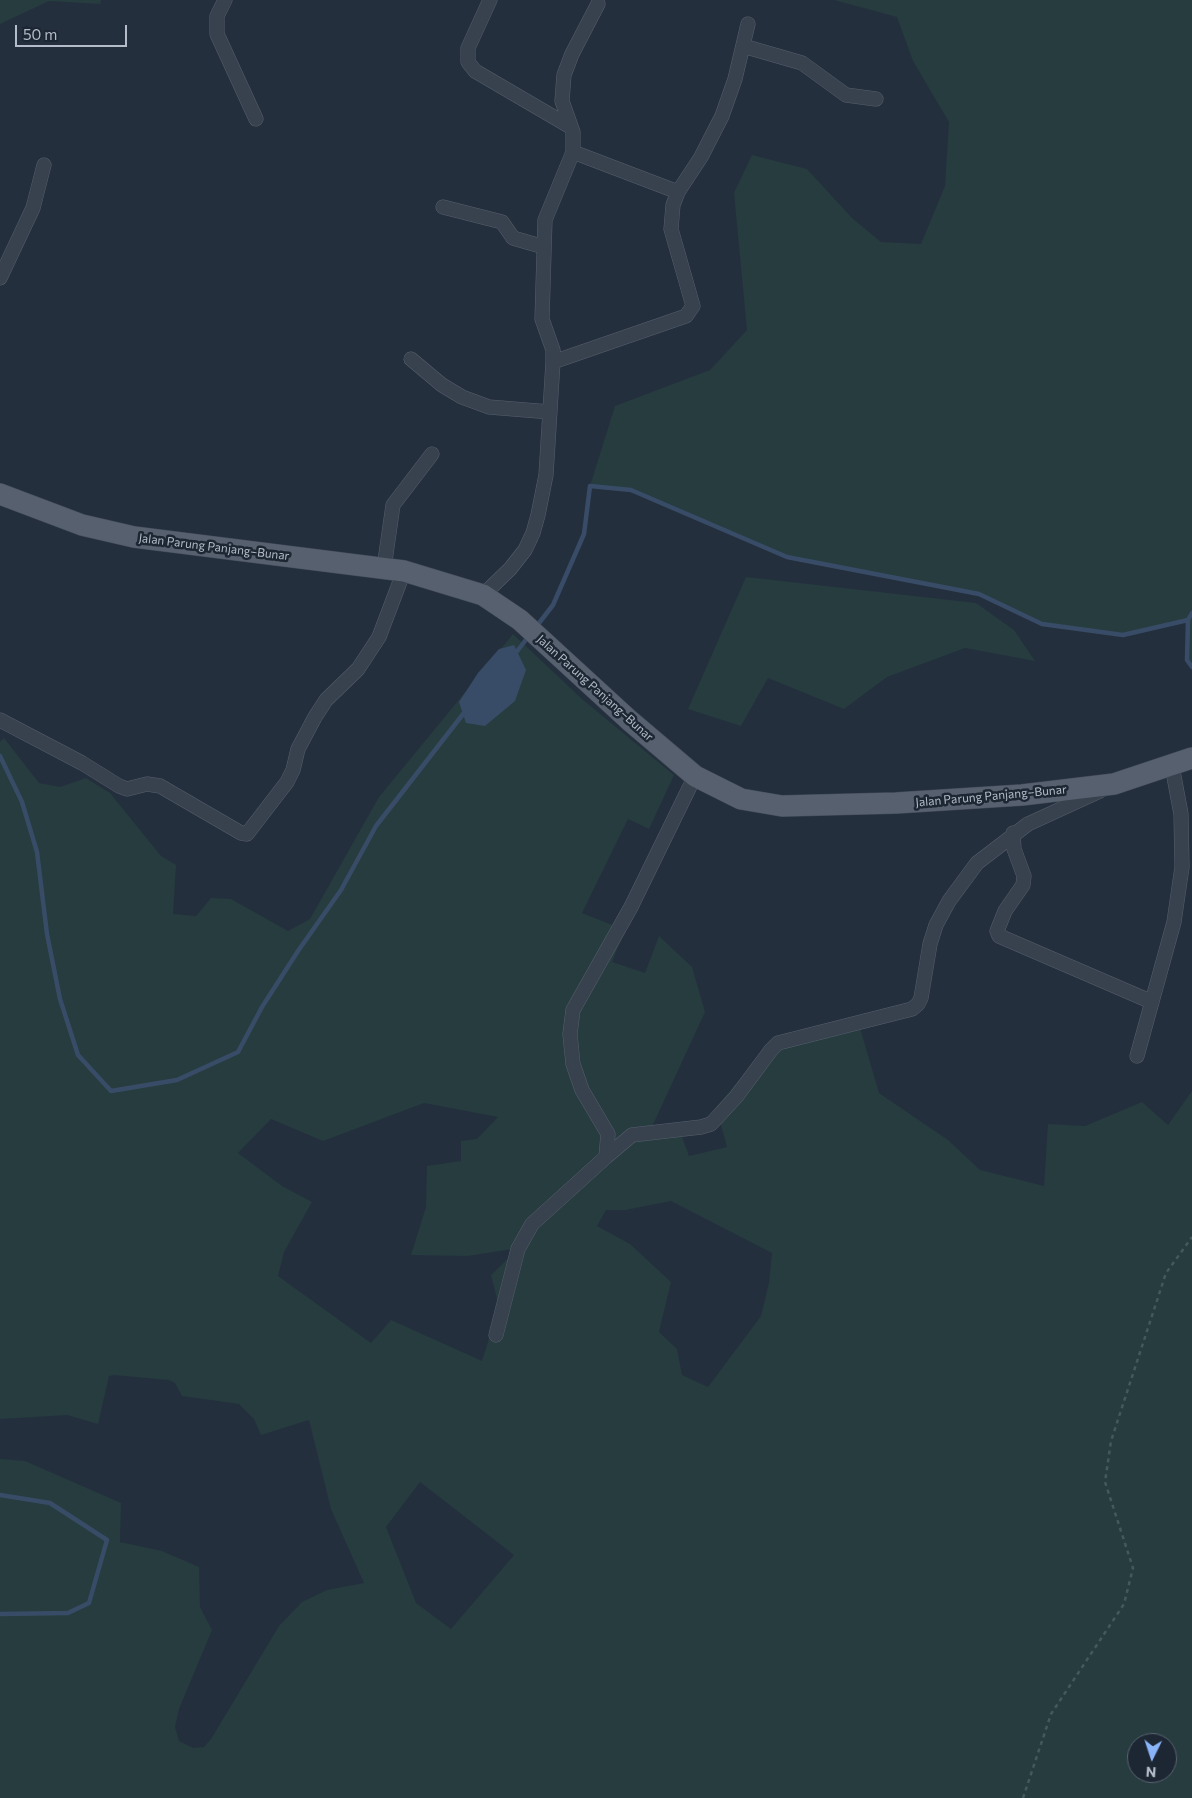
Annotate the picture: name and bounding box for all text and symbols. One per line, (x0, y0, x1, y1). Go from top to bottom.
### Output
scale bar (18, 15, 130, 47)
text: 50 m (23, 25, 57, 43)
street label: Jalan Parung Panjang–Bunar (138, 531, 290, 563)
street label: Jalan Parung Panjang–Bunar (534, 632, 656, 744)
street label: Jalan Parung Panjang–Bunar (915, 782, 1067, 810)
north arrow (1127, 1733, 1177, 1783)
text: N (1145, 1764, 1157, 1781)

